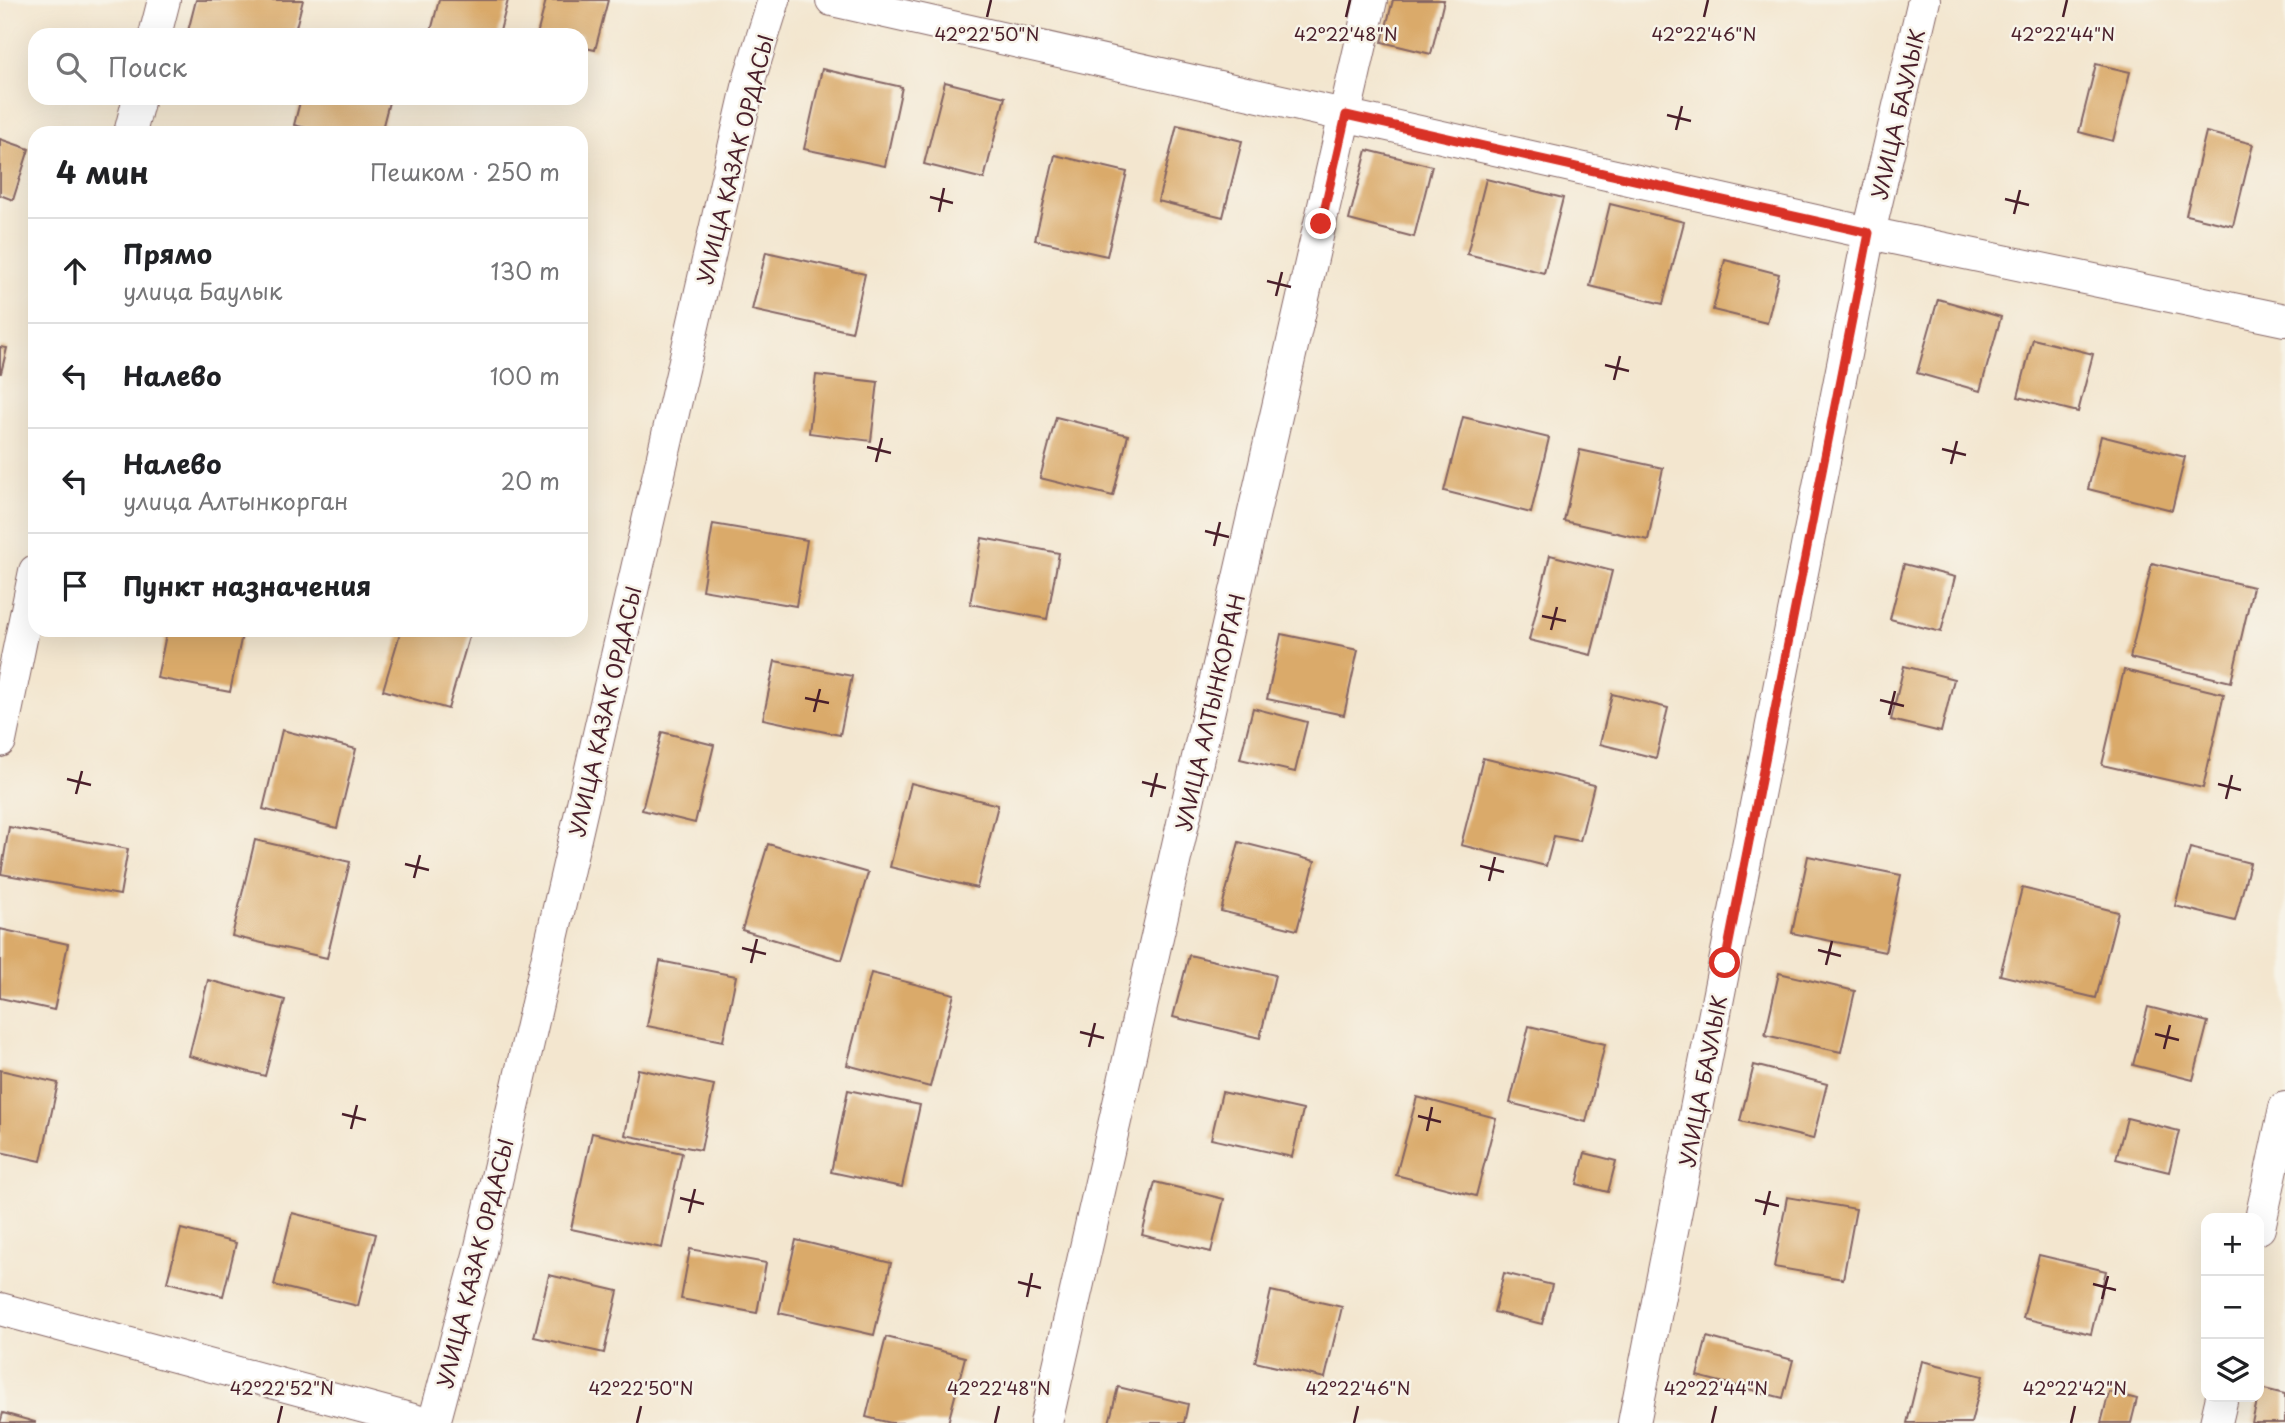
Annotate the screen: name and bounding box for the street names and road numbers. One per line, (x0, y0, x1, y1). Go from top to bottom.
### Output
street label: УЛИЦА БАУЛЫК (1862, 26, 1932, 202)
street label: УЛИЦА КАЗАК ОРДАСЫ (687, 31, 781, 287)
street label: УЛИЦА КАЗАК ОРДАСЫ (560, 582, 648, 840)
street label: УЛИЦА АЛТЫНКОРГАН (1166, 590, 1252, 834)
street label: УЛИЦА БАУЛЫК (1670, 992, 1734, 1170)
street label: УЛИЦА КАЗАК ОРДАСЫ (427, 1135, 521, 1391)

